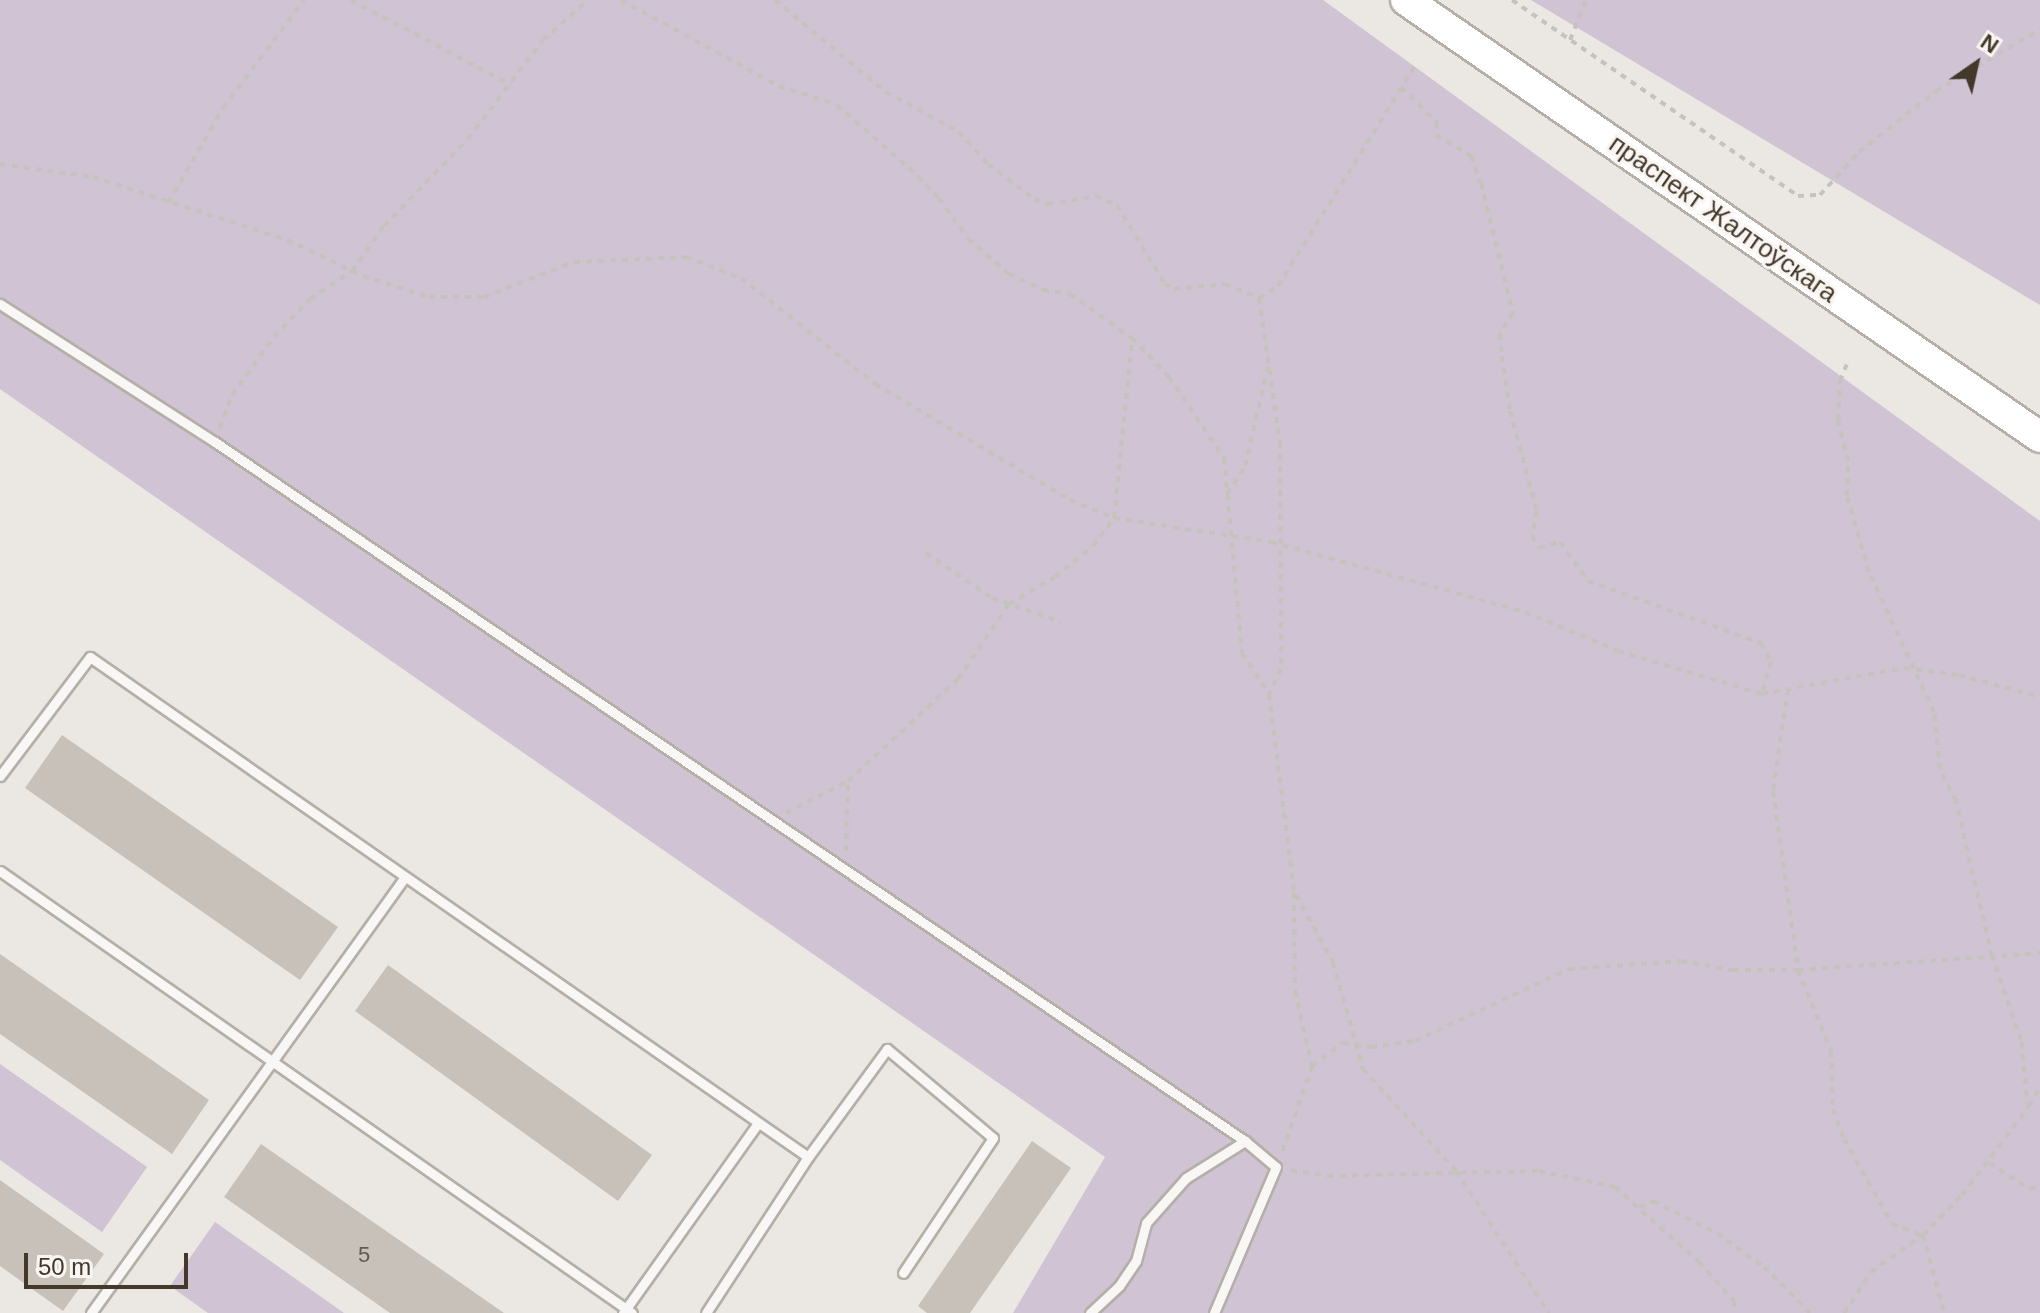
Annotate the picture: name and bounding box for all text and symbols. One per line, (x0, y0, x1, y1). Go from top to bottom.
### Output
north arrow (1936, 24, 2016, 104)
text: N (1976, 29, 2003, 58)
street label: праспект Жалтоўскага (1603, 128, 1843, 310)
scale bar (28, 1237, 192, 1287)
house number: 5 (358, 1242, 370, 1268)
text: 50 m (38, 1253, 91, 1280)

